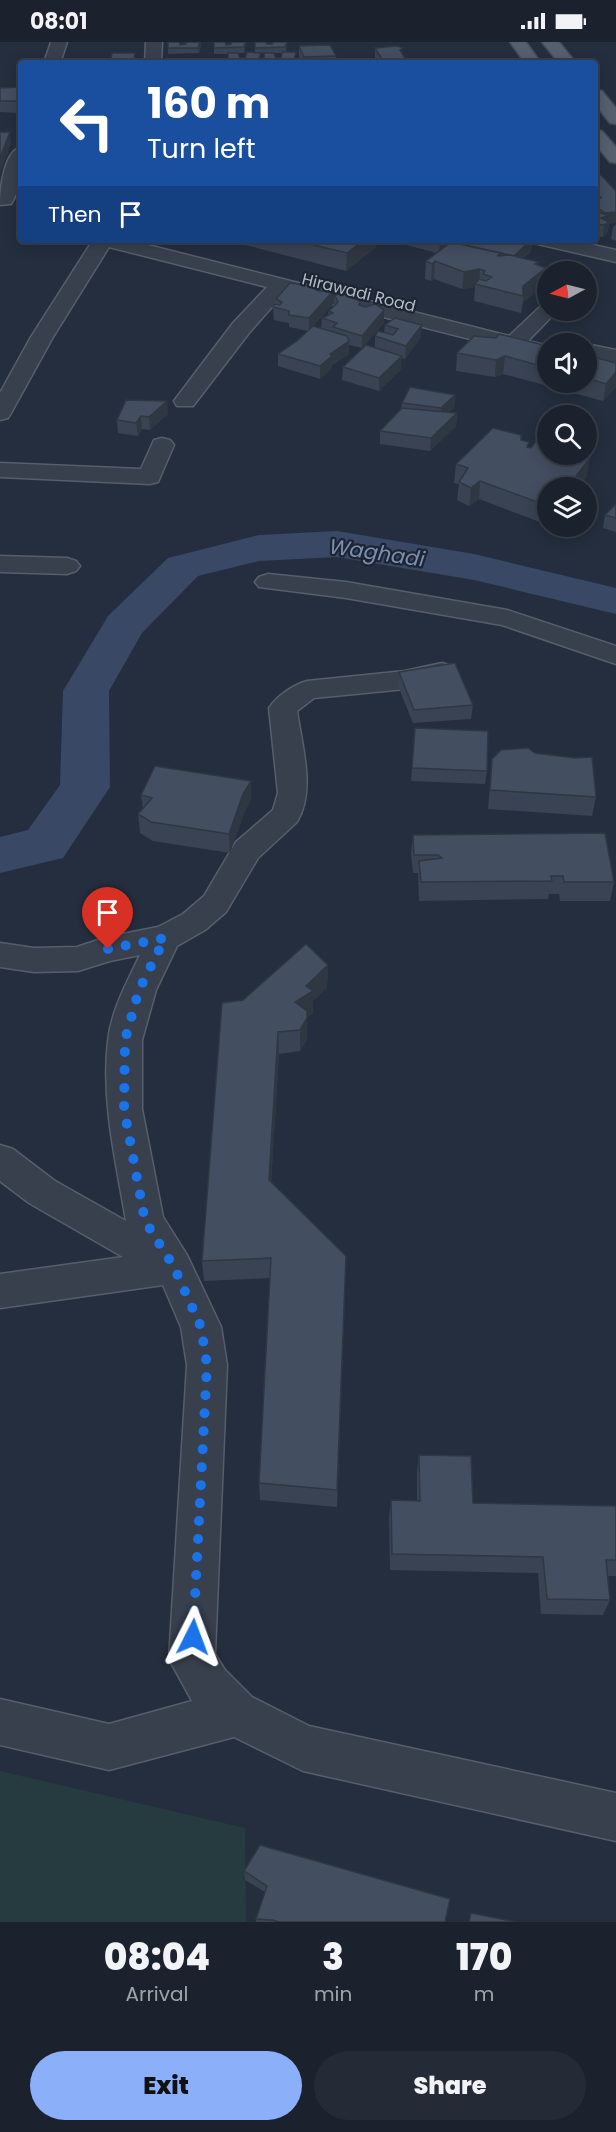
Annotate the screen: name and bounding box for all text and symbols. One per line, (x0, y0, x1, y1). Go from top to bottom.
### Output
text: 08:01 (30, 6, 87, 37)
text: 160 m (147, 74, 270, 133)
icon: left (48, 84, 126, 162)
text: Turn left (147, 130, 256, 167)
icon: arrive (114, 198, 147, 231)
text: Then (48, 199, 102, 230)
north arrow (537, 261, 597, 321)
map controls (537, 261, 597, 537)
street label: Hirawadi Road (300, 267, 418, 318)
button: sound (537, 333, 597, 393)
button: search (537, 405, 597, 465)
button: layers (537, 477, 597, 537)
water label: Waghadi (328, 531, 427, 574)
pin (82, 887, 133, 949)
icon: arrive (91, 896, 124, 929)
position arrow (161, 1605, 225, 1669)
text: 08:04 (104, 1932, 210, 1983)
text: 3 (322, 1932, 344, 1983)
text: 170 (456, 1932, 512, 1983)
text: Arrival (125, 1980, 188, 2008)
text: min (314, 1980, 352, 2008)
text: m (474, 1980, 494, 2008)
button: Exit (30, 2051, 302, 2120)
button: Share (314, 2051, 586, 2120)

